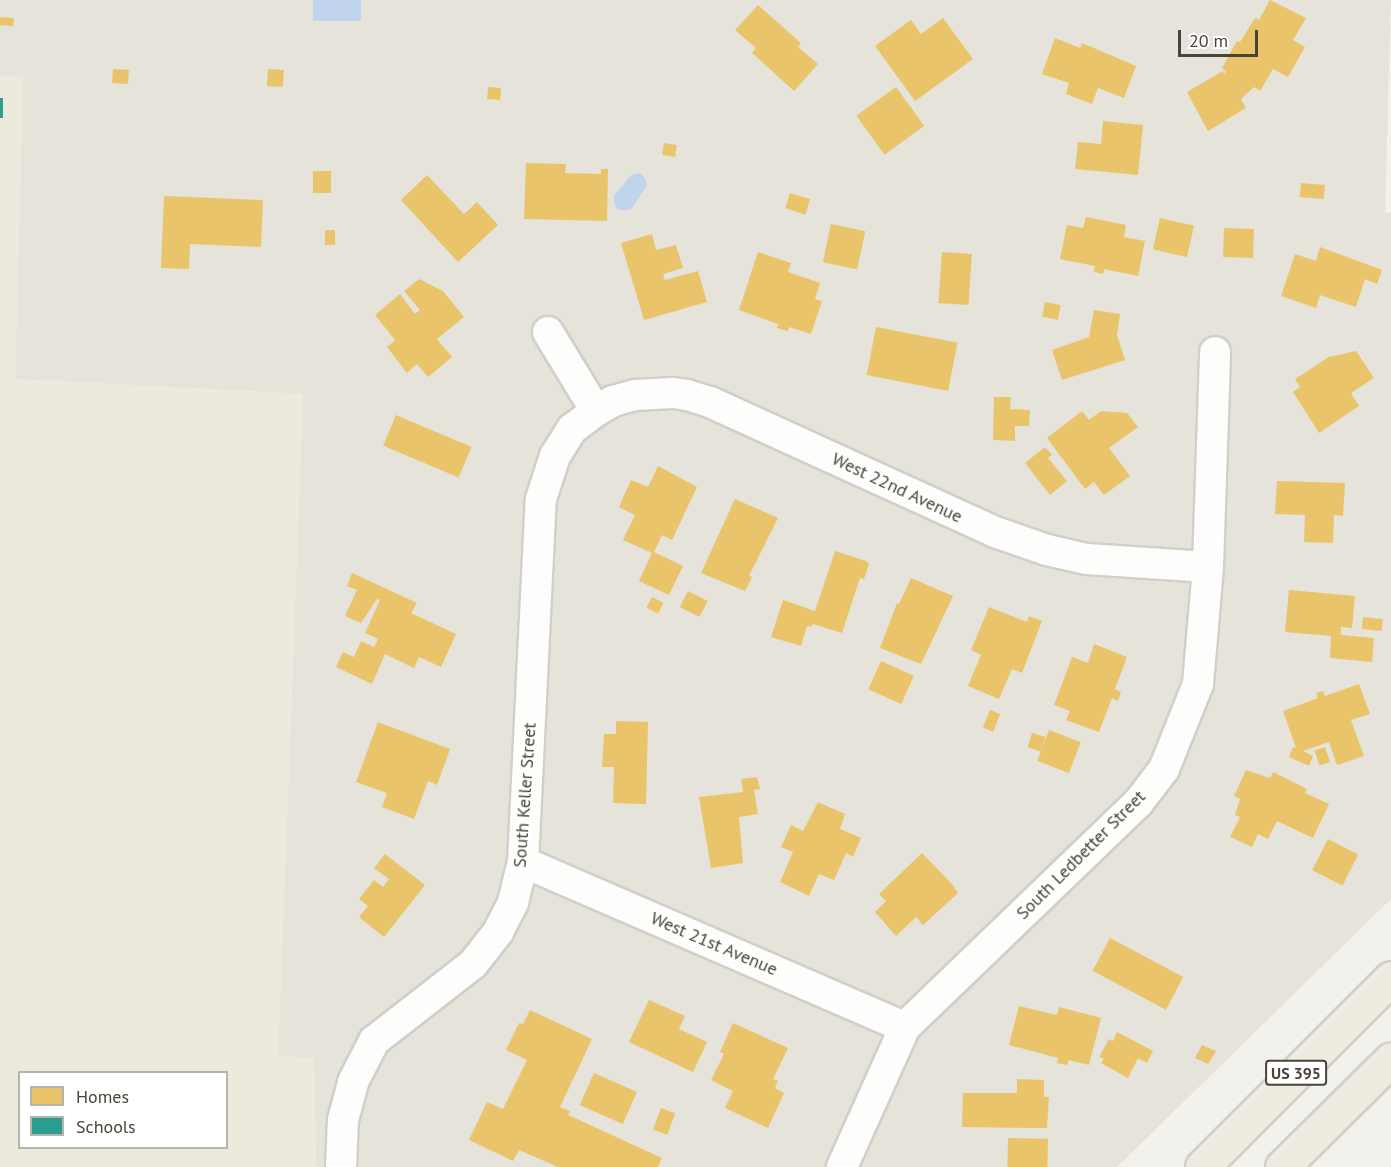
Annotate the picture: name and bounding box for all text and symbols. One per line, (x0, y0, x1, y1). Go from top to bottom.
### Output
scale bar (1181, 18, 1260, 56)
text: 20 m (1189, 29, 1228, 52)
street label: West 22nd Avenue (828, 448, 966, 528)
street label: South Keller Street (509, 722, 541, 868)
street label: South Ledbetter Street (1012, 786, 1150, 924)
street label: West 21st Avenue (647, 907, 781, 981)
road number: US 395 (1264, 1060, 1328, 1086)
legend (18, 1071, 228, 1149)
text: Homes (76, 1085, 129, 1108)
text: Schools (76, 1115, 136, 1138)

